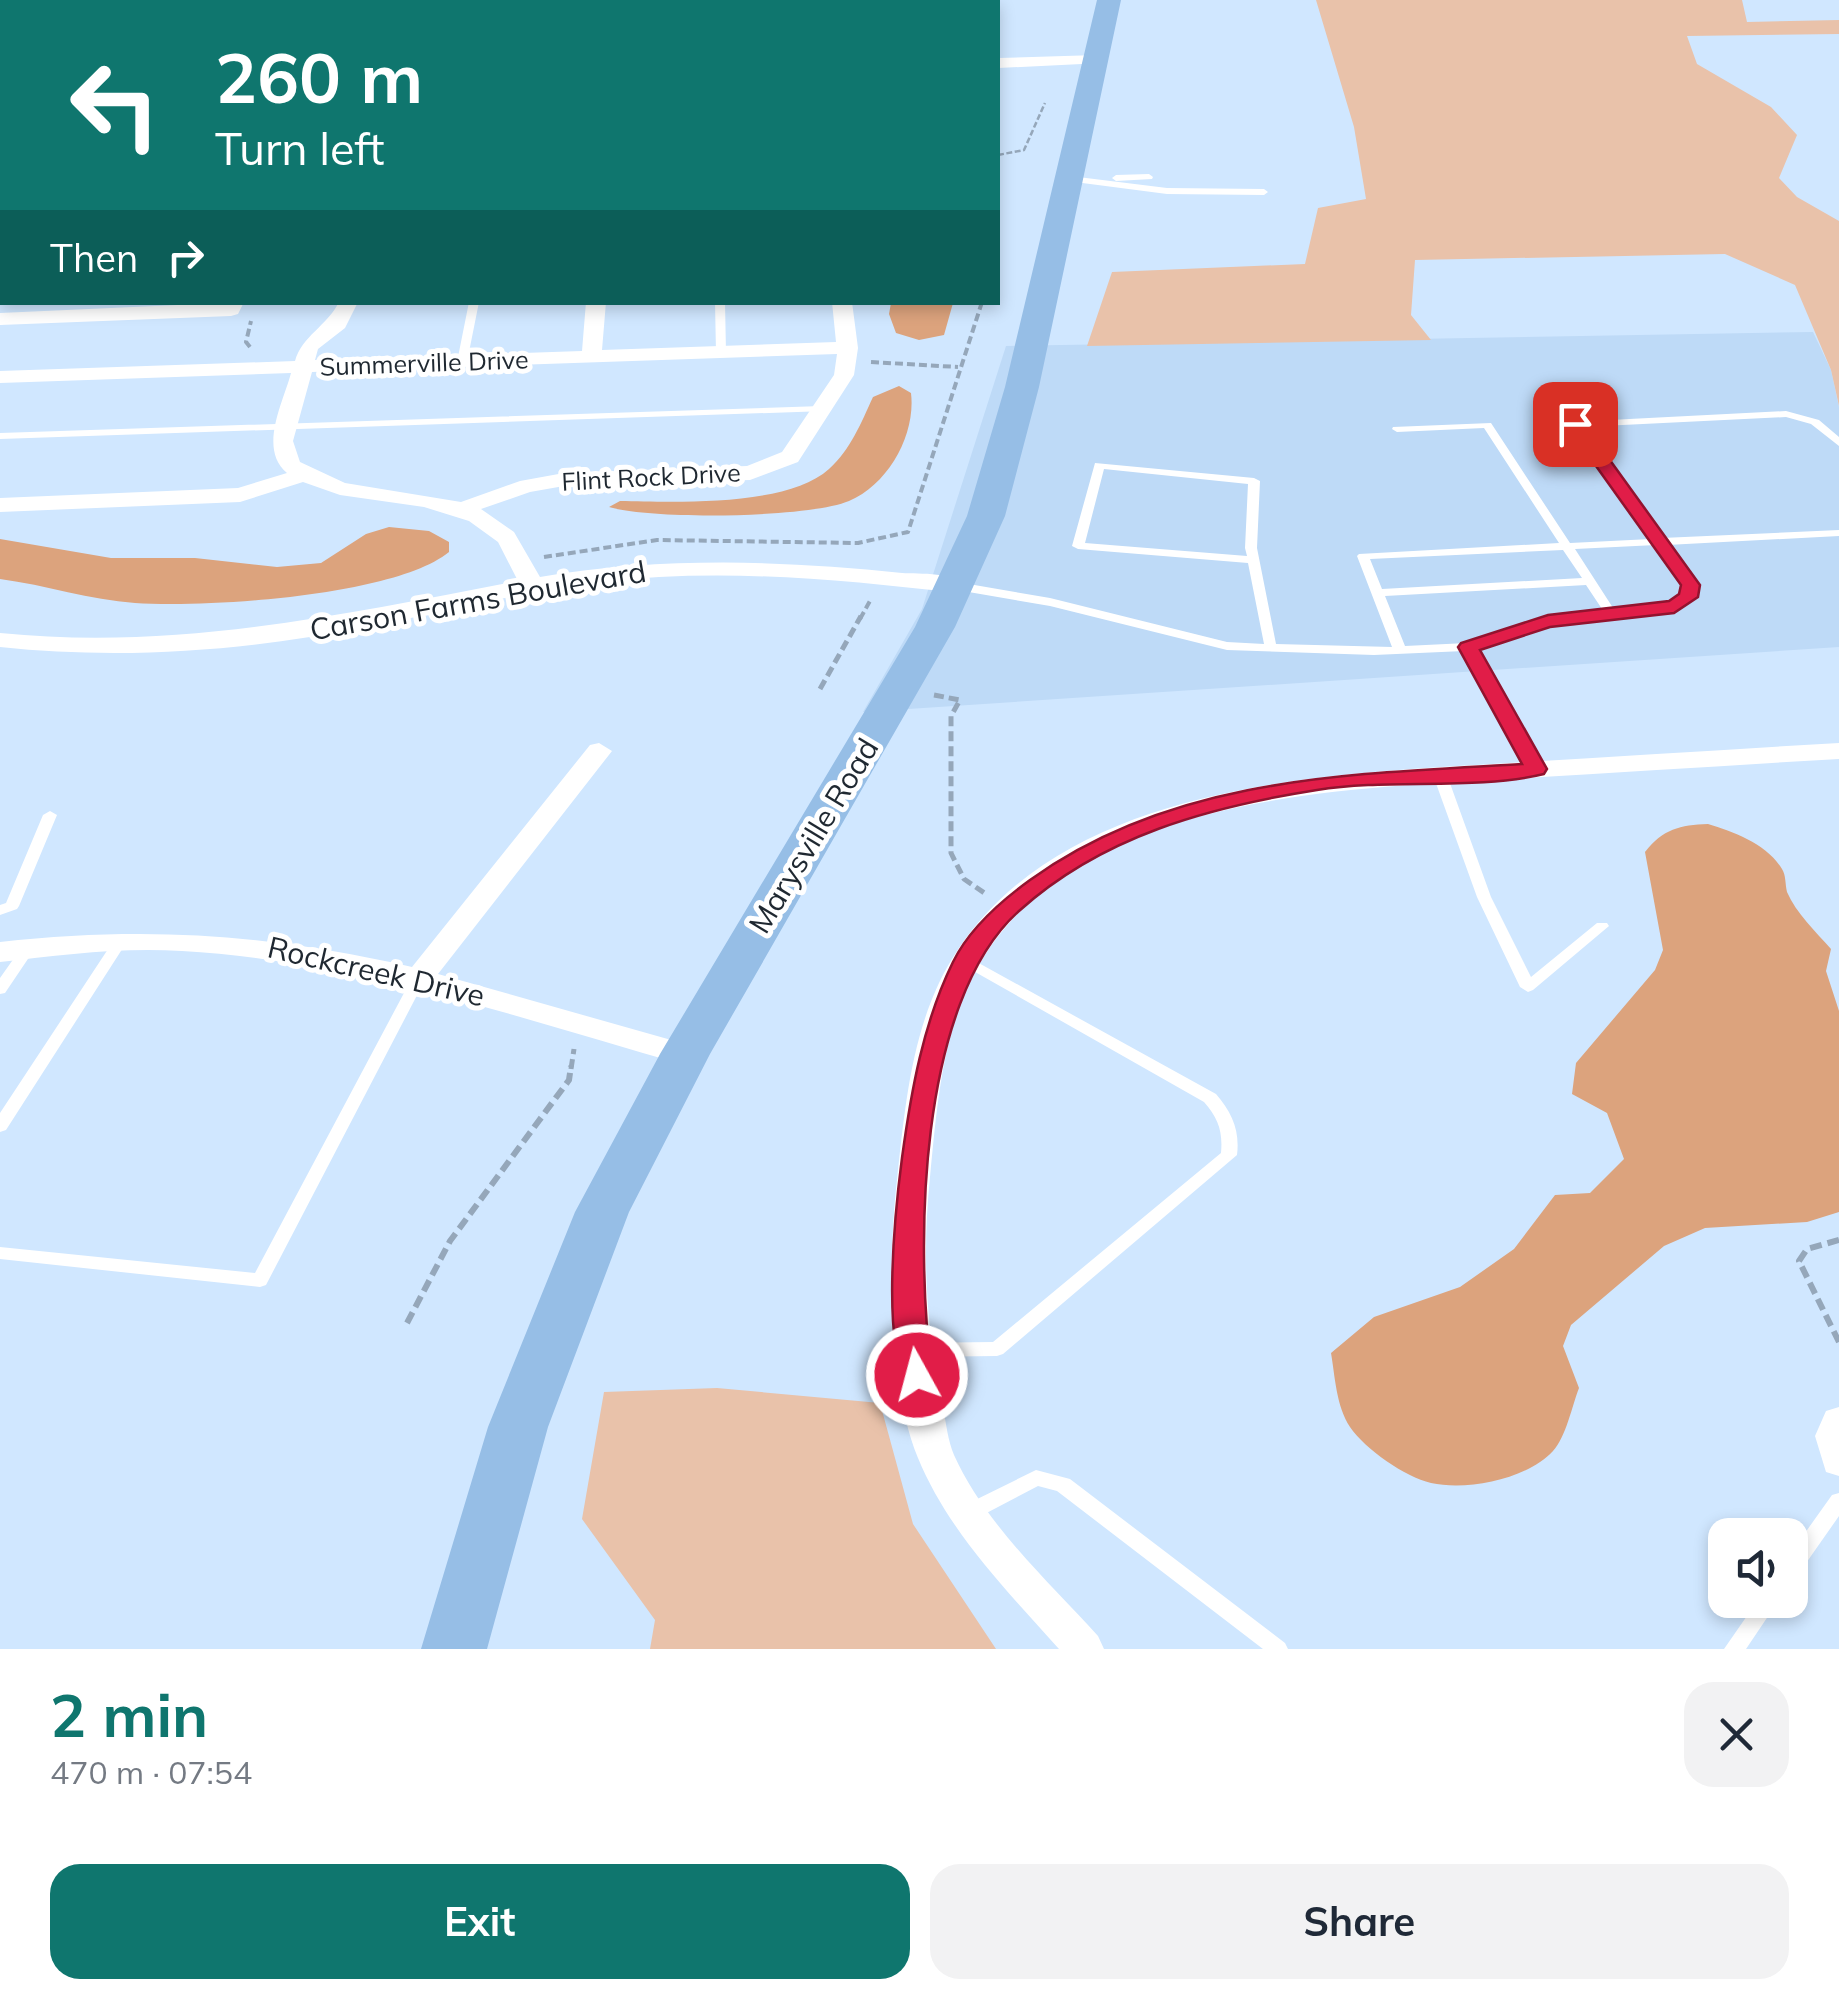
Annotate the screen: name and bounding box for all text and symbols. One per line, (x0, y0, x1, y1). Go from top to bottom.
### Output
text: 260 m (215, 33, 423, 121)
icon: left (50, 40, 180, 170)
text: Turn left (215, 120, 384, 176)
icon: right (158, 230, 213, 285)
text: Then (50, 234, 138, 282)
street label: Summerville Drive (319, 343, 529, 382)
pin (1533, 382, 1618, 467)
icon: arrive (1548, 397, 1603, 452)
street label: Flint Rock Drive (561, 456, 741, 497)
street label: Carson Farms Boulevard (307, 552, 649, 648)
street label: Marysville Road (740, 731, 886, 940)
street label: Rockcreek Drive (264, 928, 488, 1014)
position arrow (865, 1323, 969, 1427)
map controls (1708, 1518, 1808, 1618)
button: sound (1708, 1518, 1808, 1618)
text: 2 min (50, 1677, 208, 1752)
button: close (1684, 1682, 1789, 1787)
text: 470 m · 07:54 (50, 1752, 252, 1792)
button: Exit (50, 1864, 910, 1979)
button: Share (930, 1864, 1789, 1979)

